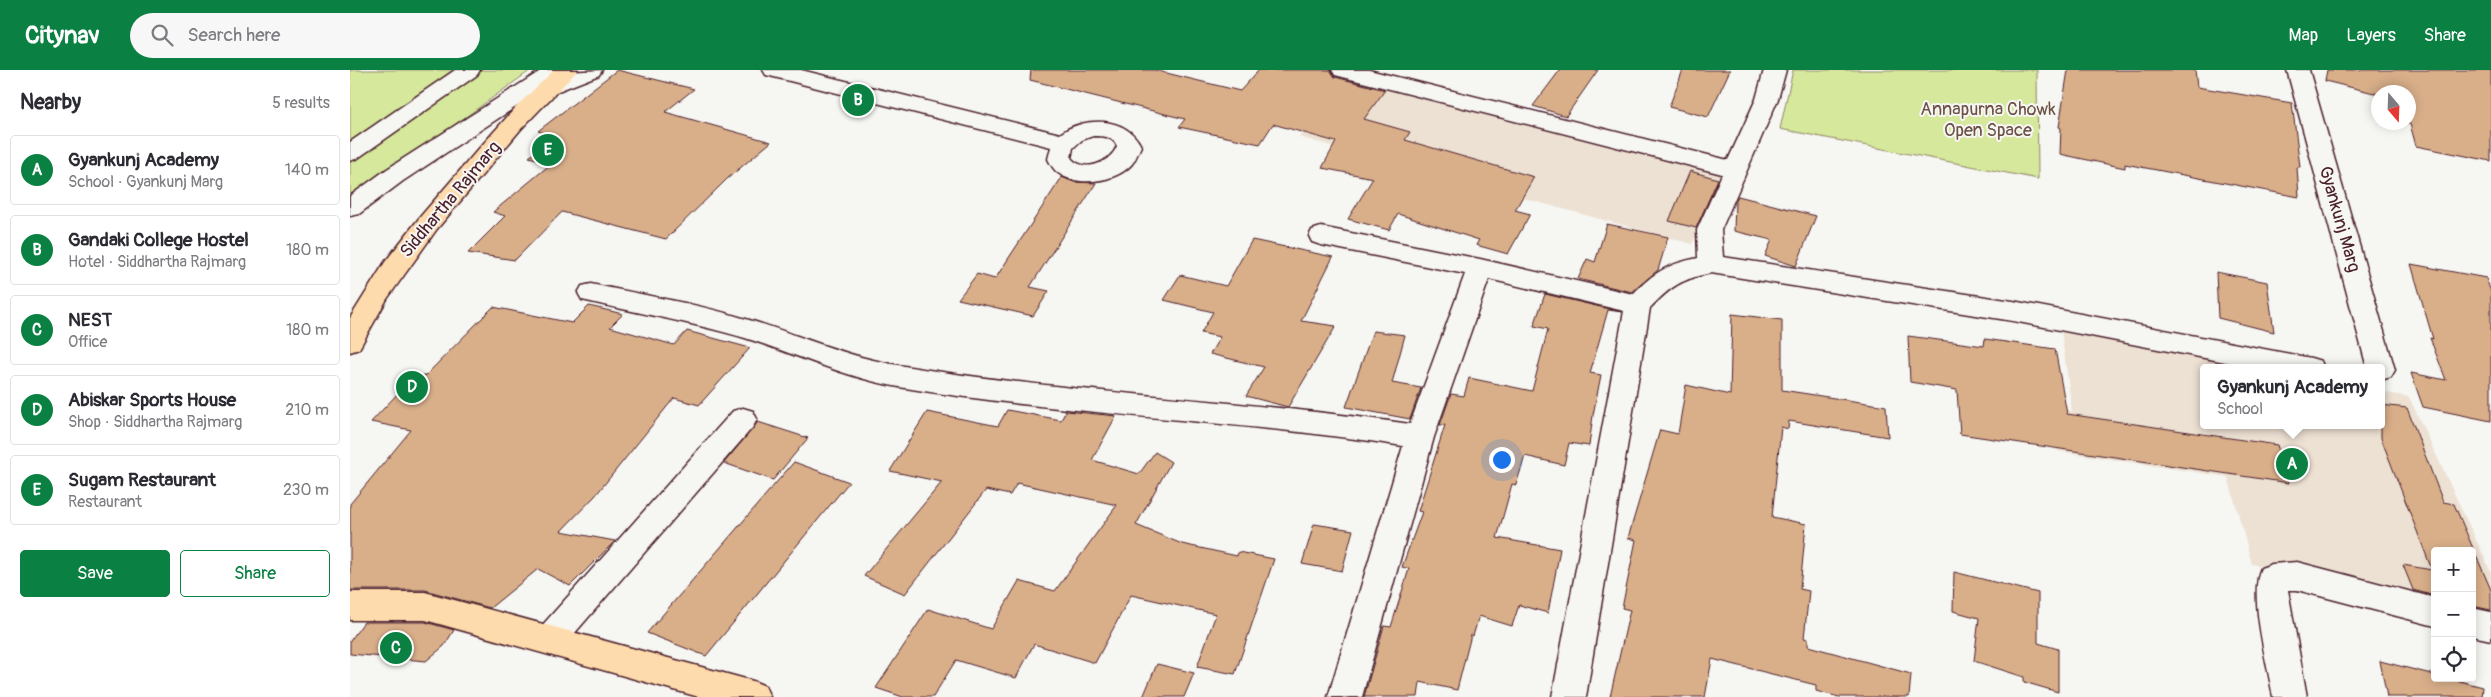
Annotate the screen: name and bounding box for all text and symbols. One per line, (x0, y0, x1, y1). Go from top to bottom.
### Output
search box (130, 13, 480, 58)
text: Citynav (25, 21, 100, 50)
icon: search (148, 21, 176, 49)
text: Search here (188, 23, 280, 47)
text: Map (2289, 24, 2318, 47)
text: Layers (2346, 24, 2396, 47)
text: Share (2424, 24, 2466, 47)
pin: B (842, 81, 874, 119)
north arrow (2371, 85, 2416, 130)
text: Nearby (20, 89, 81, 116)
text: 5 results (272, 93, 330, 113)
park label: Annapurna Chowk Open Space (1920, 98, 2056, 142)
pin: E (532, 131, 564, 169)
street label: Siddhartha Rajmarg (395, 136, 506, 262)
text: Gyankunj Academy (68, 148, 219, 172)
text: A (32, 160, 42, 180)
text: 140 m (285, 160, 329, 180)
street label: Gyankunj Marg (2313, 163, 2366, 275)
text: School · Gyankunj Marg (68, 172, 223, 192)
text: Gandaki College Hostel (68, 228, 249, 252)
text: B (32, 240, 42, 260)
text: 180 m (286, 240, 329, 260)
text: Hotel · Siddhartha Rajmarg (68, 252, 246, 272)
text: NEST (68, 308, 112, 332)
text: C (32, 320, 42, 340)
text: 180 m (286, 320, 329, 340)
text: Office (68, 332, 108, 352)
popup (2200, 364, 2385, 429)
pin: D (396, 368, 428, 406)
text: Gyankunj Academy (2217, 375, 2368, 399)
text: Abiskar Sports House (68, 388, 236, 412)
text: School (2217, 399, 2263, 419)
text: D (32, 400, 42, 420)
text: 210 m (285, 400, 329, 420)
text: Shop · Siddhartha Rajmarg (68, 412, 242, 432)
pin: A (2276, 445, 2308, 483)
your location (1489, 447, 1515, 473)
text: Sugam Restaurant (68, 468, 216, 492)
text: E (33, 480, 41, 500)
text: 230 m (283, 480, 329, 500)
text: Restaurant (68, 492, 142, 512)
map controls (2431, 547, 2476, 682)
button: + (2431, 547, 2476, 592)
button: Save (20, 550, 170, 597)
button: Share (180, 550, 330, 597)
button: − (2431, 592, 2476, 637)
pin: C (380, 629, 412, 667)
button: locate (2431, 637, 2476, 682)

